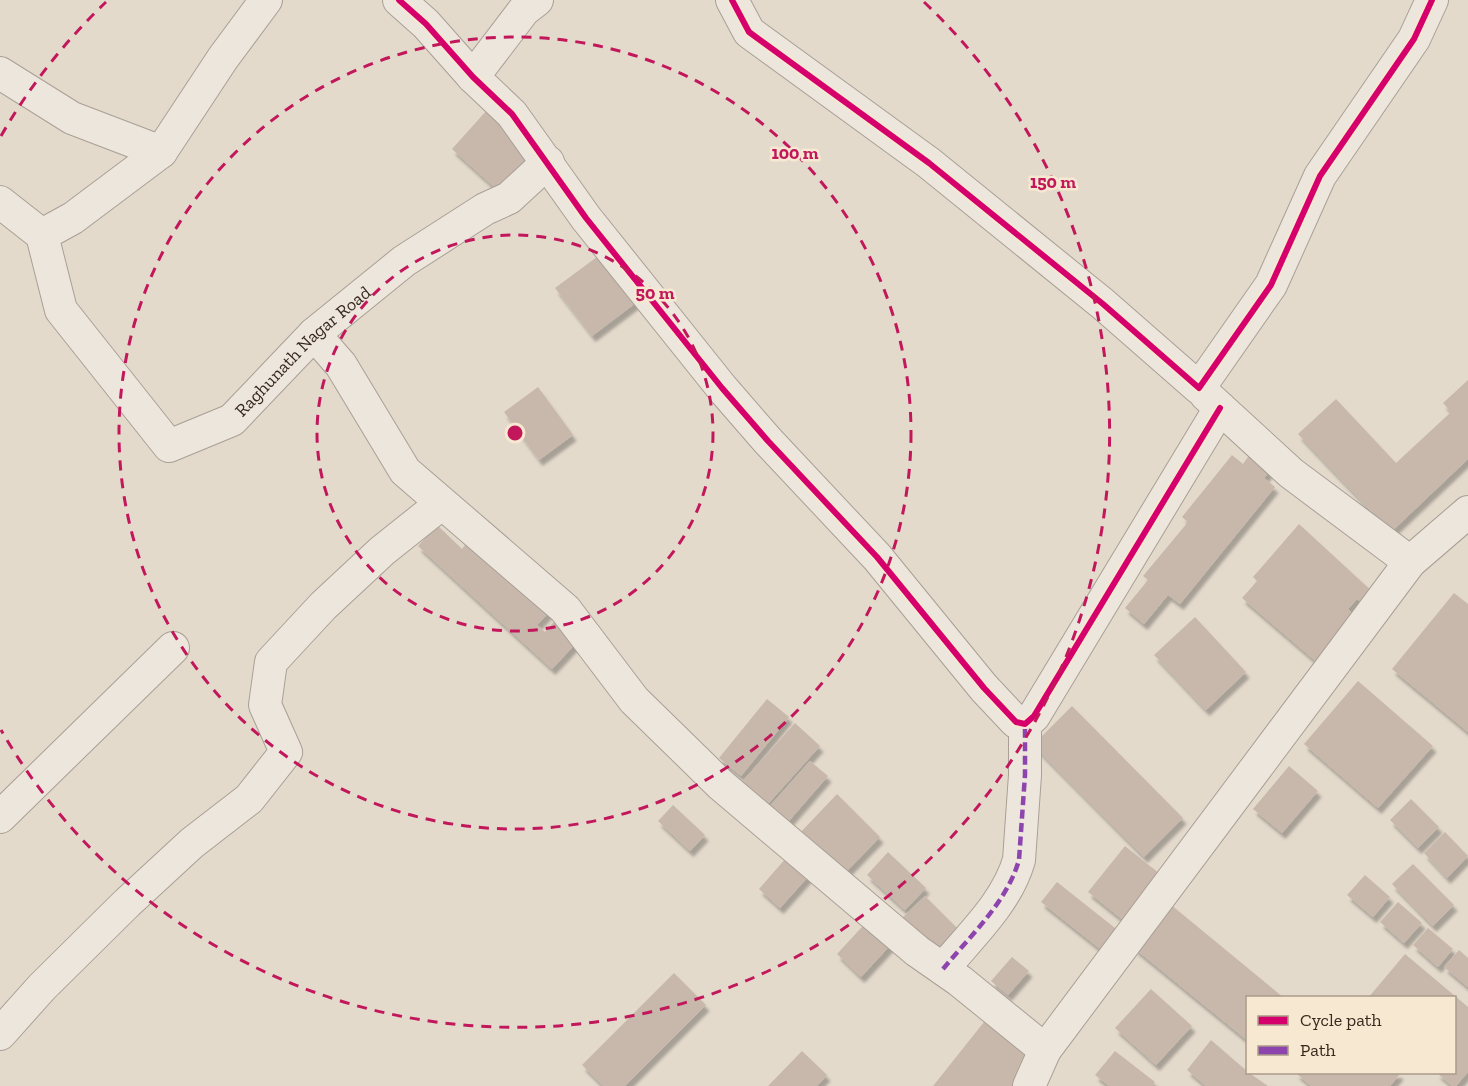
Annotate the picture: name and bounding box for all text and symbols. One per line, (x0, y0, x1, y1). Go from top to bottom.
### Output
text: 100 m (771, 142, 819, 164)
text: 150 m (1030, 171, 1076, 193)
street label: Raghunath Nagar Road (230, 281, 375, 421)
text: 50 m (636, 282, 675, 304)
centre of rings (505, 423, 525, 443)
legend (1246, 996, 1456, 1074)
text: Cycle path (1300, 1009, 1382, 1031)
text: Path (1300, 1039, 1336, 1061)

